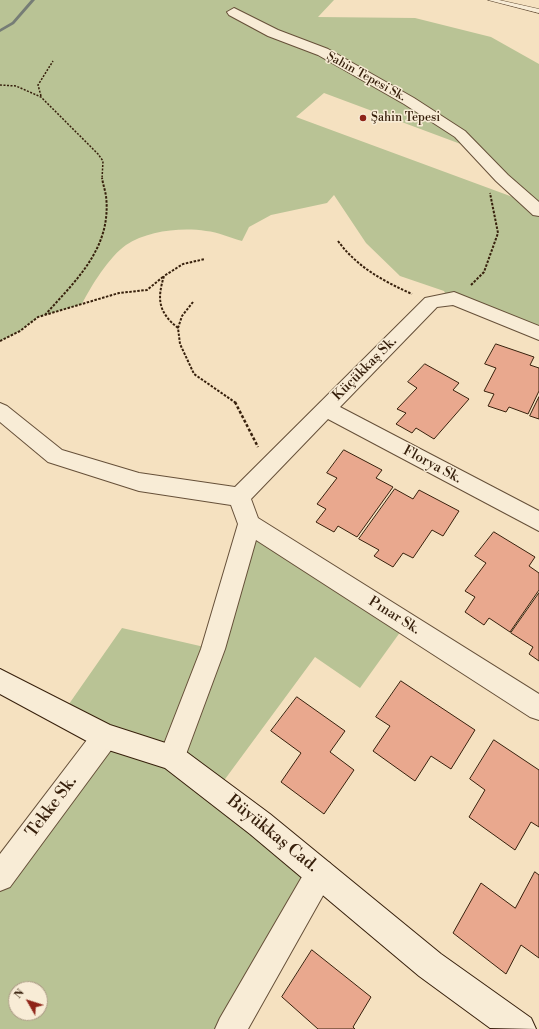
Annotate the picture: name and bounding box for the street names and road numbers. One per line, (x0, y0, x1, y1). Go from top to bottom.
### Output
street label: Şahin Tepesi Sk. (324, 49, 408, 105)
street label: Küçükkaş Sk. (329, 333, 401, 405)
street label: Florya Sk. (400, 443, 464, 487)
street label: Pınar Sk. (365, 594, 423, 638)
street label: Tekke Sk. (22, 772, 82, 842)
street label: Büyükkaş Cad. (222, 791, 322, 877)

